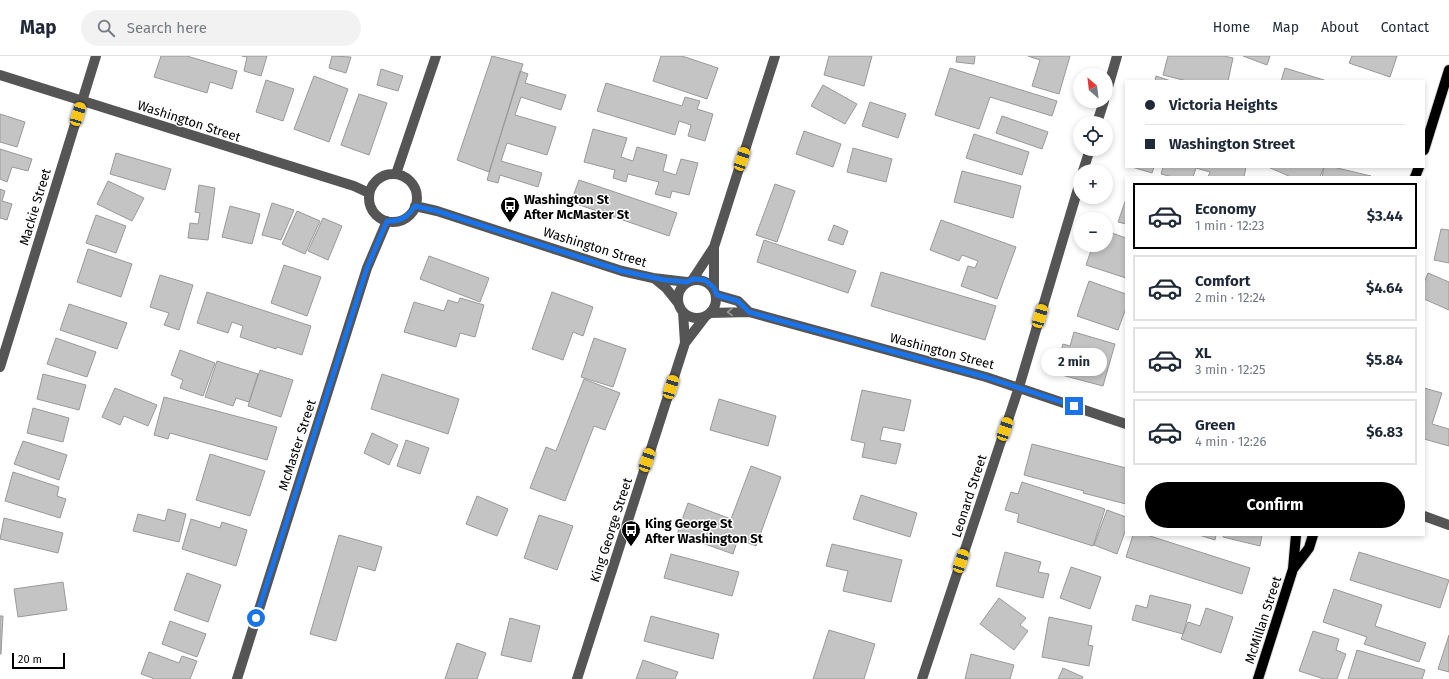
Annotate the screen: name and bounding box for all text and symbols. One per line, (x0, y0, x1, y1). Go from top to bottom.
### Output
search box (81, 10, 361, 46)
text: Map (20, 16, 57, 39)
icon: search (95, 17, 117, 39)
text: Search here (127, 19, 207, 37)
text: Home (1213, 19, 1250, 36)
text: Map (1272, 19, 1299, 36)
text: About (1321, 19, 1359, 36)
text: Contact (1381, 19, 1429, 36)
north arrow (1073, 68, 1113, 108)
map controls (1073, 68, 1113, 252)
text: Victoria Heights (1169, 96, 1278, 114)
street label: Washington Street (136, 97, 243, 145)
car (69, 101, 87, 127)
button: locate (1073, 116, 1113, 156)
text: Washington Street (1169, 135, 1295, 153)
car (733, 146, 751, 172)
button: + (1073, 164, 1113, 204)
street label: Mackie Street (16, 166, 54, 247)
place label: Washington St After McMaster St (523, 192, 630, 222)
bus stop icon: Washington St After McMaster St (499, 195, 521, 223)
icon: car (1147, 198, 1183, 234)
text: Economy (1195, 200, 1256, 218)
text: $3.44 (1367, 207, 1403, 225)
button: − (1073, 212, 1113, 252)
text: 1 min · 12:23 (1195, 218, 1265, 233)
street label: Washington Street (541, 224, 649, 270)
icon: car (1147, 270, 1183, 306)
text: Comfort (1195, 272, 1251, 290)
text: $4.64 (1366, 279, 1403, 297)
text: 2 min · 12:24 (1195, 290, 1266, 305)
car (1031, 303, 1049, 329)
one-way arrow (727, 308, 733, 317)
street label: Washington Street (888, 330, 996, 372)
icon: car (1147, 342, 1183, 378)
text: XL (1195, 344, 1211, 362)
callout: 2 min (1041, 348, 1107, 376)
text: $5.84 (1366, 351, 1403, 369)
text: 2 min (1058, 354, 1090, 369)
text: 3 min · 12:25 (1195, 362, 1266, 377)
car (662, 374, 680, 400)
street label: McMaster Street (275, 397, 319, 492)
route end (1065, 397, 1083, 415)
icon: car (1147, 414, 1183, 450)
car (996, 416, 1014, 442)
text: Green (1195, 416, 1235, 434)
text: $6.83 (1366, 423, 1403, 441)
text: 4 min · 12:26 (1195, 434, 1266, 449)
car (638, 447, 656, 473)
street label: Leonard Street (948, 452, 990, 540)
street label: King George Street (587, 475, 635, 584)
button: Confirm (1145, 482, 1405, 528)
place label: King George St After Washington St (644, 516, 764, 546)
bus stop icon: King George St After Washington St (620, 519, 642, 547)
car (952, 548, 970, 574)
street label: McMillan Street (1242, 574, 1284, 666)
route start (247, 609, 265, 627)
scale bar (12, 651, 65, 670)
text: 20 m (18, 653, 42, 666)

